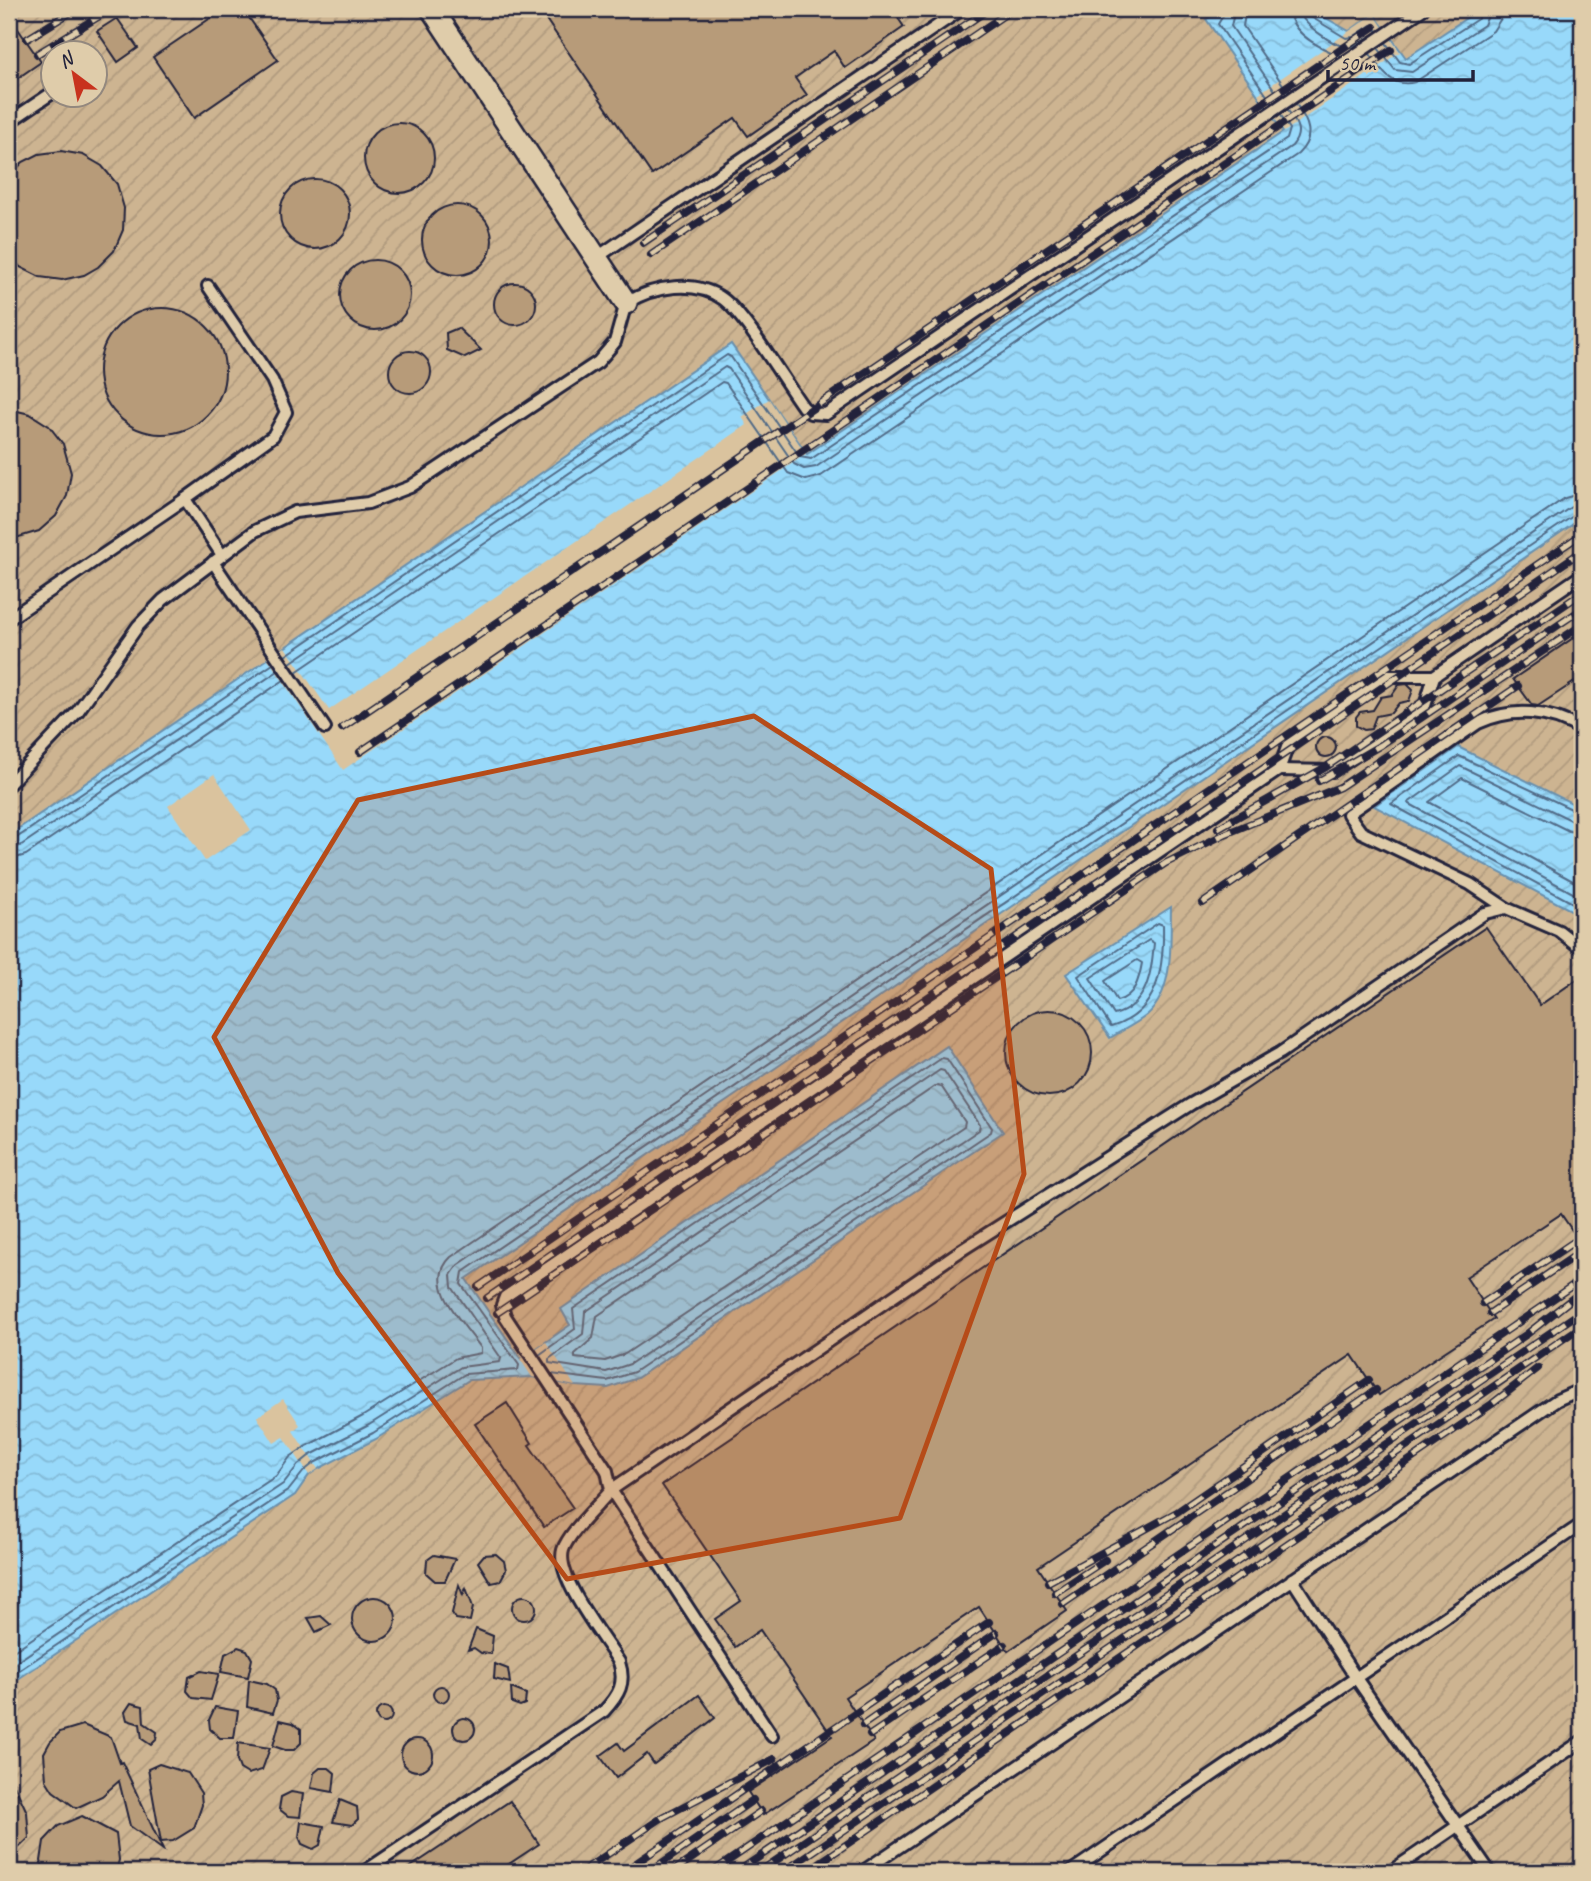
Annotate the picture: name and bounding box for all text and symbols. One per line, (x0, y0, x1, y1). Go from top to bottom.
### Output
north arrow (38, 38, 108, 108)
scale bar (1328, 38, 1474, 82)
text: N (54, 45, 80, 74)
text: 50 m (1339, 50, 1377, 76)

